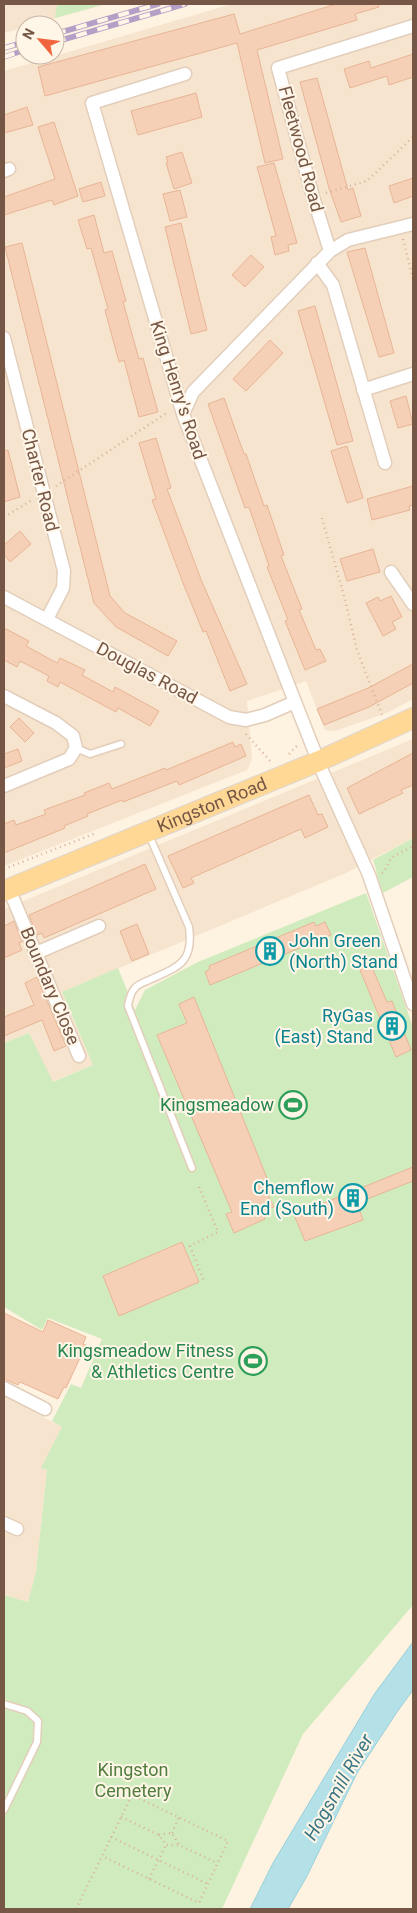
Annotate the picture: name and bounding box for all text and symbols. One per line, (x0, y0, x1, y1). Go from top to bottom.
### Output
north arrow (15, 15, 65, 65)
text: N (19, 26, 38, 42)
street label: Fleetwood Road (275, 84, 328, 214)
street label: King Henry's Road (146, 318, 211, 462)
street label: Charter Road (18, 426, 63, 533)
street label: Douglas Road (93, 637, 201, 708)
street label: Kingston Road (154, 773, 270, 837)
street label: Boundary Close (16, 924, 85, 1048)
place label: John Green (North) Stand (289, 930, 398, 973)
building icon: John Green (North) Stand (255, 936, 285, 966)
place label: RyGas (East) Stand (274, 1005, 373, 1048)
building icon: RyGas (East) Stand (377, 1011, 407, 1041)
sports icon: Kingsmeadow (278, 1090, 308, 1120)
place label: Kingsmeadow (160, 1094, 274, 1115)
place label: Chemflow End (South) (240, 1177, 334, 1220)
building icon: Chemflow End (South) (338, 1183, 368, 1213)
place label: Kingsmeadow Fitness & Athletics Centre (57, 1340, 234, 1382)
sports icon: Kingsmeadow Fitness & Athletics Centre (238, 1346, 268, 1376)
water label: Hogsmill River (299, 1730, 378, 1844)
park label: Kingston Cemetery (95, 1759, 172, 1801)

